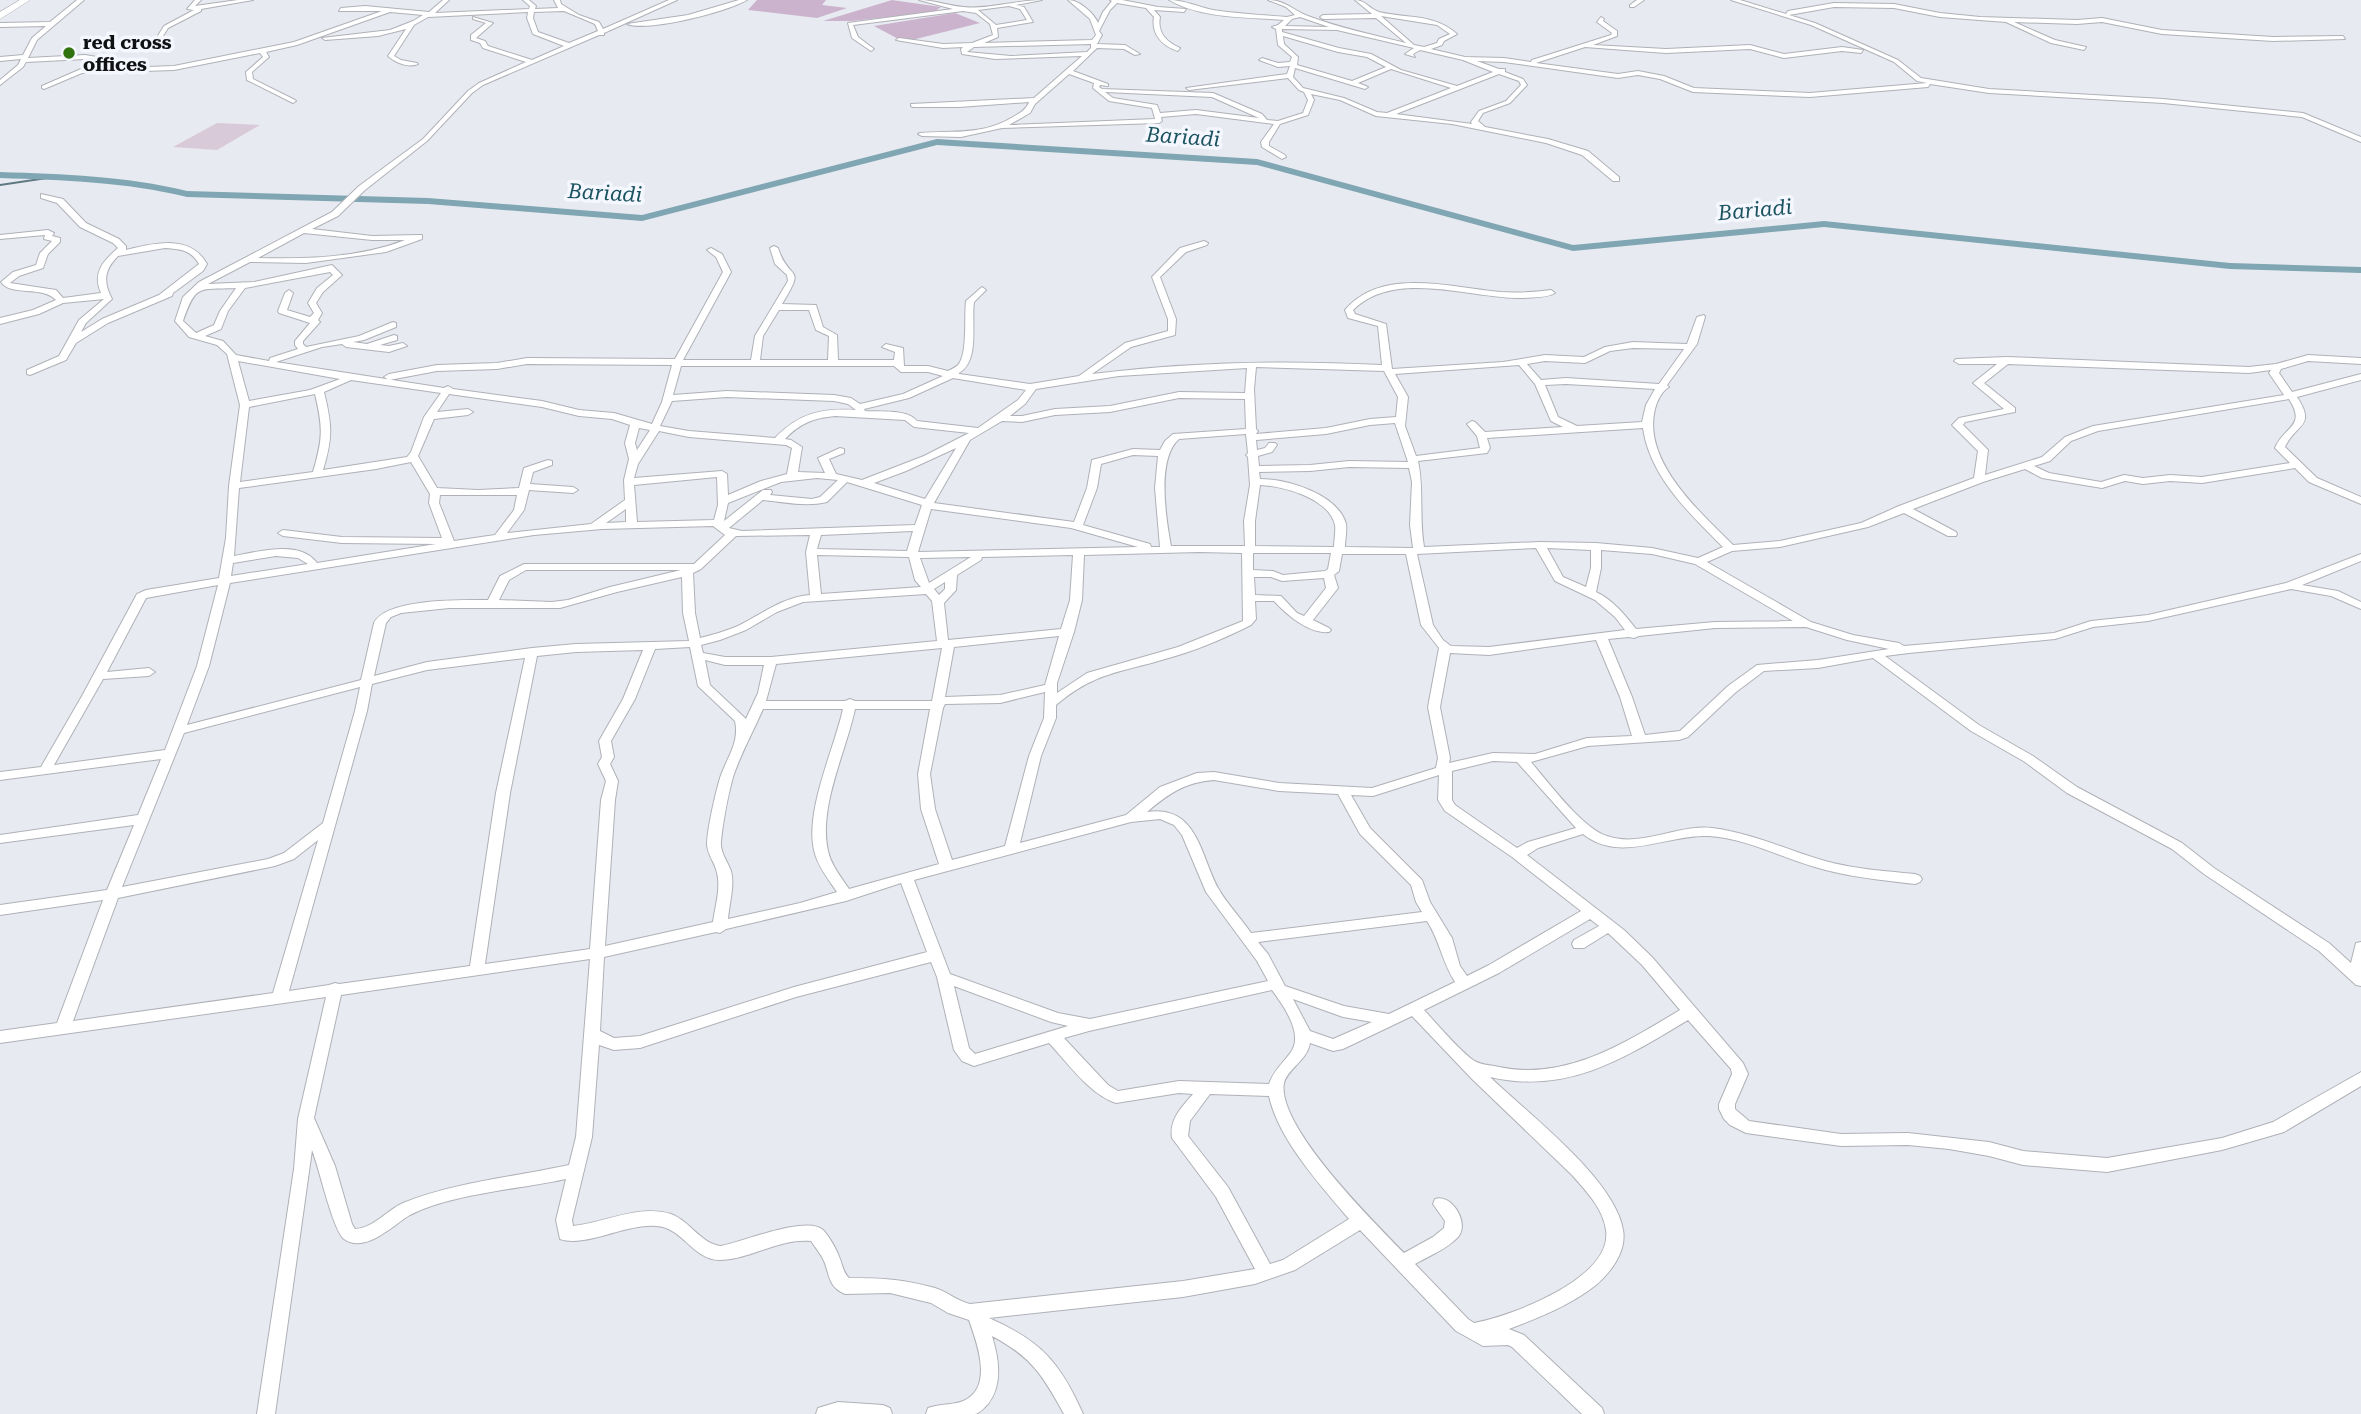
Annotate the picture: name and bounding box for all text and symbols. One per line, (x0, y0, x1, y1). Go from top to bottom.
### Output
place label: red cross offices (83, 31, 172, 76)
marker: red cross offices (61, 45, 77, 61)
water label: Bariadi (1144, 122, 1221, 152)
water label: Bariadi (566, 179, 643, 207)
water label: Bariadi (1716, 195, 1793, 225)

